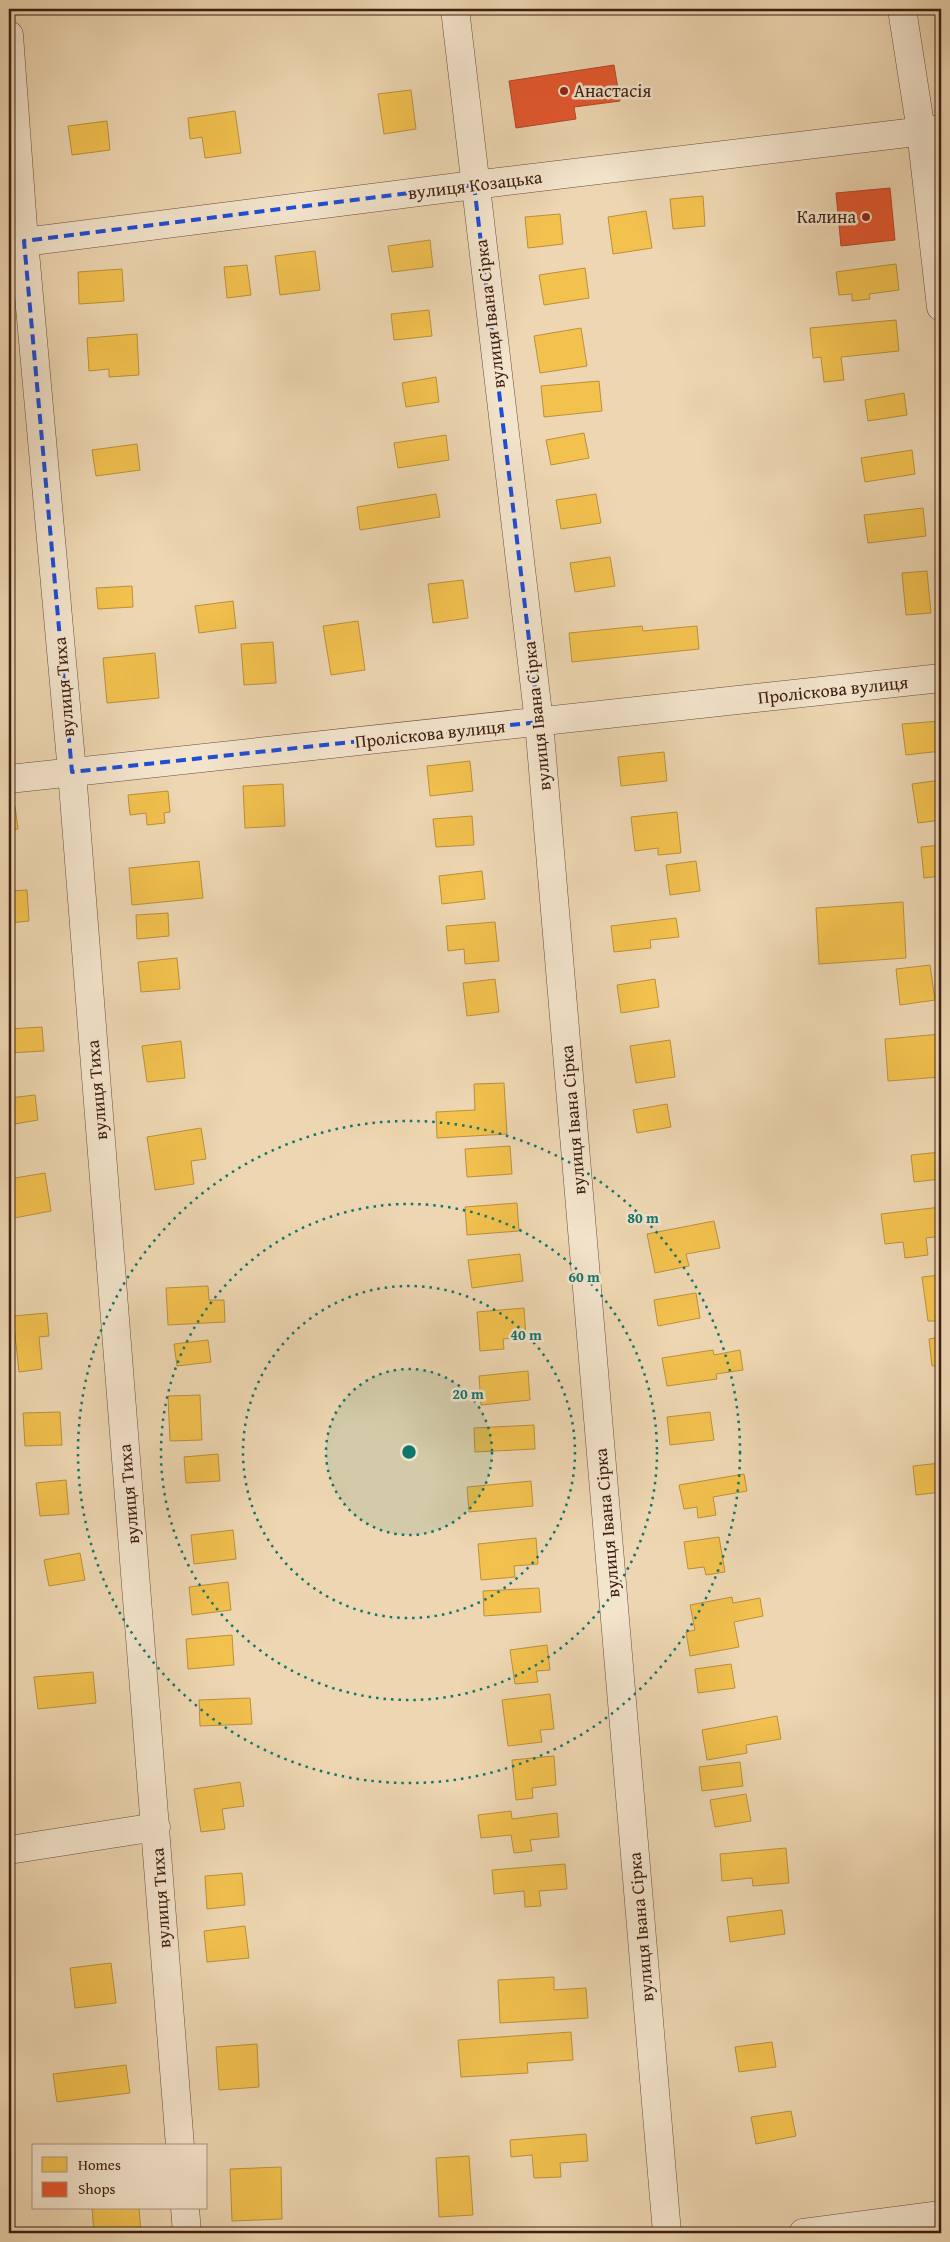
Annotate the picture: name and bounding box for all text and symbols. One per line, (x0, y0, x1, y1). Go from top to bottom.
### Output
place label: Анастасія (574, 77, 651, 104)
marker: Анастасія (558, 85, 570, 97)
street label: вулиця Козацька (406, 163, 544, 206)
place label: Калина (797, 203, 856, 230)
marker: Калина (860, 211, 872, 223)
street label: вулиця Івана Сірка (467, 237, 512, 390)
street label: вулиця Тиха (46, 635, 81, 738)
street label: вулиця Івана Сірка (515, 639, 558, 792)
street label: Проліскова вулиця (756, 668, 910, 711)
street label: Проліскова вулиця (353, 712, 507, 755)
street label: вулиця Тиха (79, 1038, 114, 1141)
street label: вулиця Івана Сірка (552, 1044, 592, 1196)
text: 80 m (627, 1207, 659, 1228)
text: 60 m (568, 1266, 600, 1287)
text: 40 m (510, 1324, 542, 1345)
text: 20 m (452, 1383, 484, 1404)
street label: вулиця Тиха (111, 1442, 146, 1545)
centre of rings (400, 1443, 418, 1461)
street label: вулиця Івана Сірка (586, 1447, 626, 1599)
street label: вулиця Тиха (144, 1847, 177, 1949)
street label: вулиця Івана Сірка (620, 1851, 660, 2003)
legend (32, 2144, 208, 2210)
text: Homes (78, 2154, 121, 2175)
text: Shops (78, 2178, 115, 2199)

